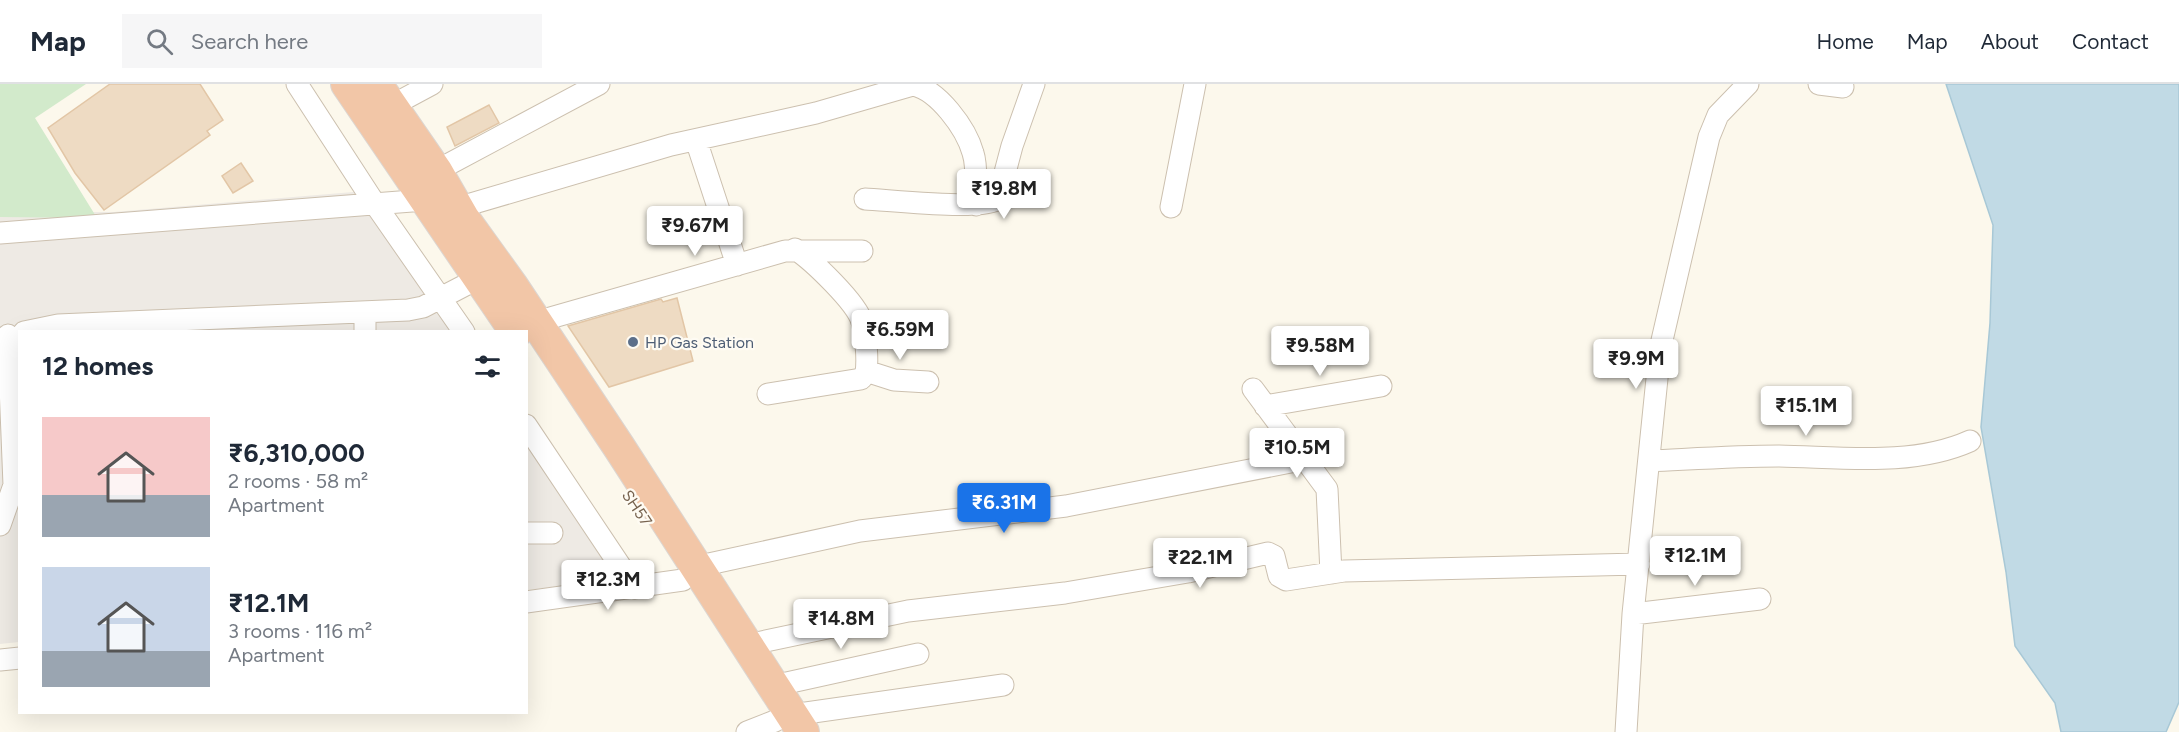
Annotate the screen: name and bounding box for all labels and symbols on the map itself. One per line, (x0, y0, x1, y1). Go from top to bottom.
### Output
pin: ₹19.8M (955, 169, 1053, 220)
pin: ₹9.67M (646, 206, 744, 257)
pin: ₹6.59M (851, 310, 949, 361)
pin: ₹9.58M (1271, 326, 1369, 377)
place label: HP Gas Station (645, 333, 754, 352)
marker: HP Gas Station (626, 335, 640, 349)
pin: ₹9.9M (1594, 339, 1678, 390)
pin: ₹15.1M (1757, 386, 1855, 437)
pin: ₹10.5M (1248, 428, 1346, 479)
pin: ₹6.31M (955, 483, 1053, 534)
street label: SH57 (618, 486, 656, 530)
pin: ₹12.1M (1646, 536, 1744, 587)
pin: ₹22.1M (1151, 538, 1249, 589)
pin: ₹12.3M (559, 560, 657, 611)
pin: ₹14.8M (792, 599, 890, 650)

